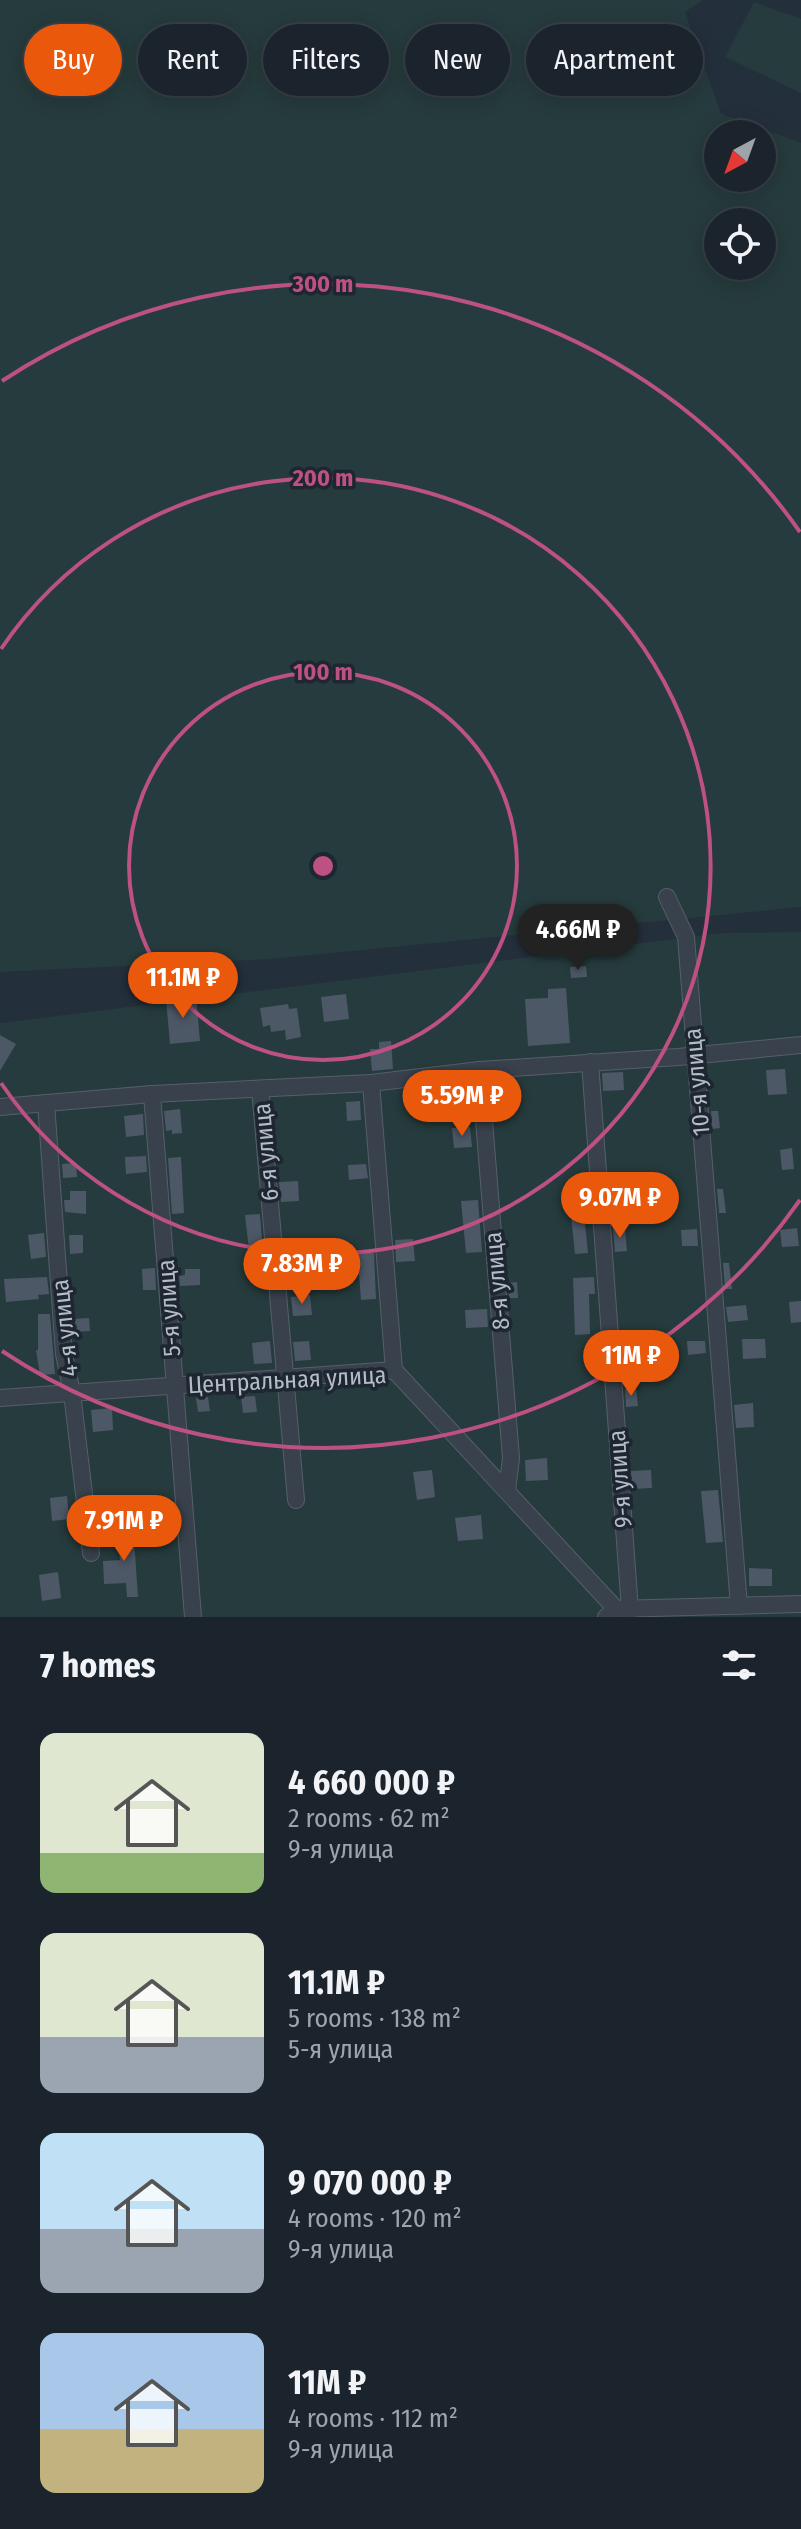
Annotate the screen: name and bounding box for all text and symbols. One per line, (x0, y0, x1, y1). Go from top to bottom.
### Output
chip: Buy (24, 24, 122, 96)
chip: Rent (138, 24, 247, 96)
chip: Filters (263, 24, 389, 96)
chip: New (405, 24, 510, 96)
chip: Apartment (526, 24, 703, 96)
north arrow (704, 120, 776, 192)
map controls (704, 120, 776, 280)
button: locate (704, 208, 776, 280)
text: 300 m (292, 270, 353, 298)
text: 200 m (292, 464, 353, 492)
text: 100 m (293, 658, 353, 686)
centre of rings (309, 852, 337, 880)
pin: 4.66M ₽ (504, 904, 652, 972)
text: 4.66M ₽ (536, 914, 620, 945)
pin: 11.1M ₽ (109, 952, 257, 1020)
text: 11.1M ₽ (146, 962, 220, 993)
street label: 10-я улица (678, 1027, 716, 1137)
pin: 5.59M ₽ (388, 1070, 536, 1138)
text: 5.59M ₽ (421, 1080, 504, 1111)
street label: 6-я улица (248, 1102, 284, 1202)
pin: 9.07M ₽ (546, 1172, 694, 1240)
text: 9.07M ₽ (579, 1182, 661, 1213)
street label: 8-я улица (479, 1231, 515, 1331)
pin: 7.83M ₽ (228, 1238, 376, 1306)
text: 7.83M ₽ (261, 1248, 343, 1279)
street label: 5-я улица (152, 1259, 186, 1357)
street label: 4-я улица (46, 1278, 84, 1378)
pin: 11M ₽ (575, 1330, 687, 1398)
text: 11M ₽ (601, 1340, 661, 1371)
street label: Центральная улица (187, 1361, 387, 1399)
street label: 9-я улица (603, 1429, 637, 1529)
pin: 7.91M ₽ (50, 1495, 198, 1563)
text: 7.91M ₽ (85, 1505, 163, 1536)
icon: filters (717, 1643, 761, 1687)
text: 7 homes (40, 1645, 156, 1686)
text: 4 660 000 ₽ (288, 1762, 455, 1803)
icon: home (104, 1765, 200, 1861)
text: 2 rooms · 62 m² (288, 1803, 450, 1834)
text: 9-я улица (288, 1834, 394, 1865)
text: 11.1M ₽ (288, 1962, 385, 2003)
icon: home (104, 1965, 200, 2061)
text: 5 rooms · 138 m² (288, 2003, 461, 2034)
text: 5-я улица (288, 2034, 393, 2065)
text: 9 070 000 ₽ (288, 2162, 452, 2203)
icon: home (104, 2165, 200, 2261)
text: 4 rooms · 120 m² (288, 2203, 462, 2234)
text: 9-я улица (288, 2234, 394, 2265)
text: 11M ₽ (288, 2362, 366, 2403)
icon: home (104, 2365, 200, 2461)
text: 4 rooms · 112 m² (288, 2403, 458, 2434)
text: 9-я улица (288, 2434, 394, 2465)

